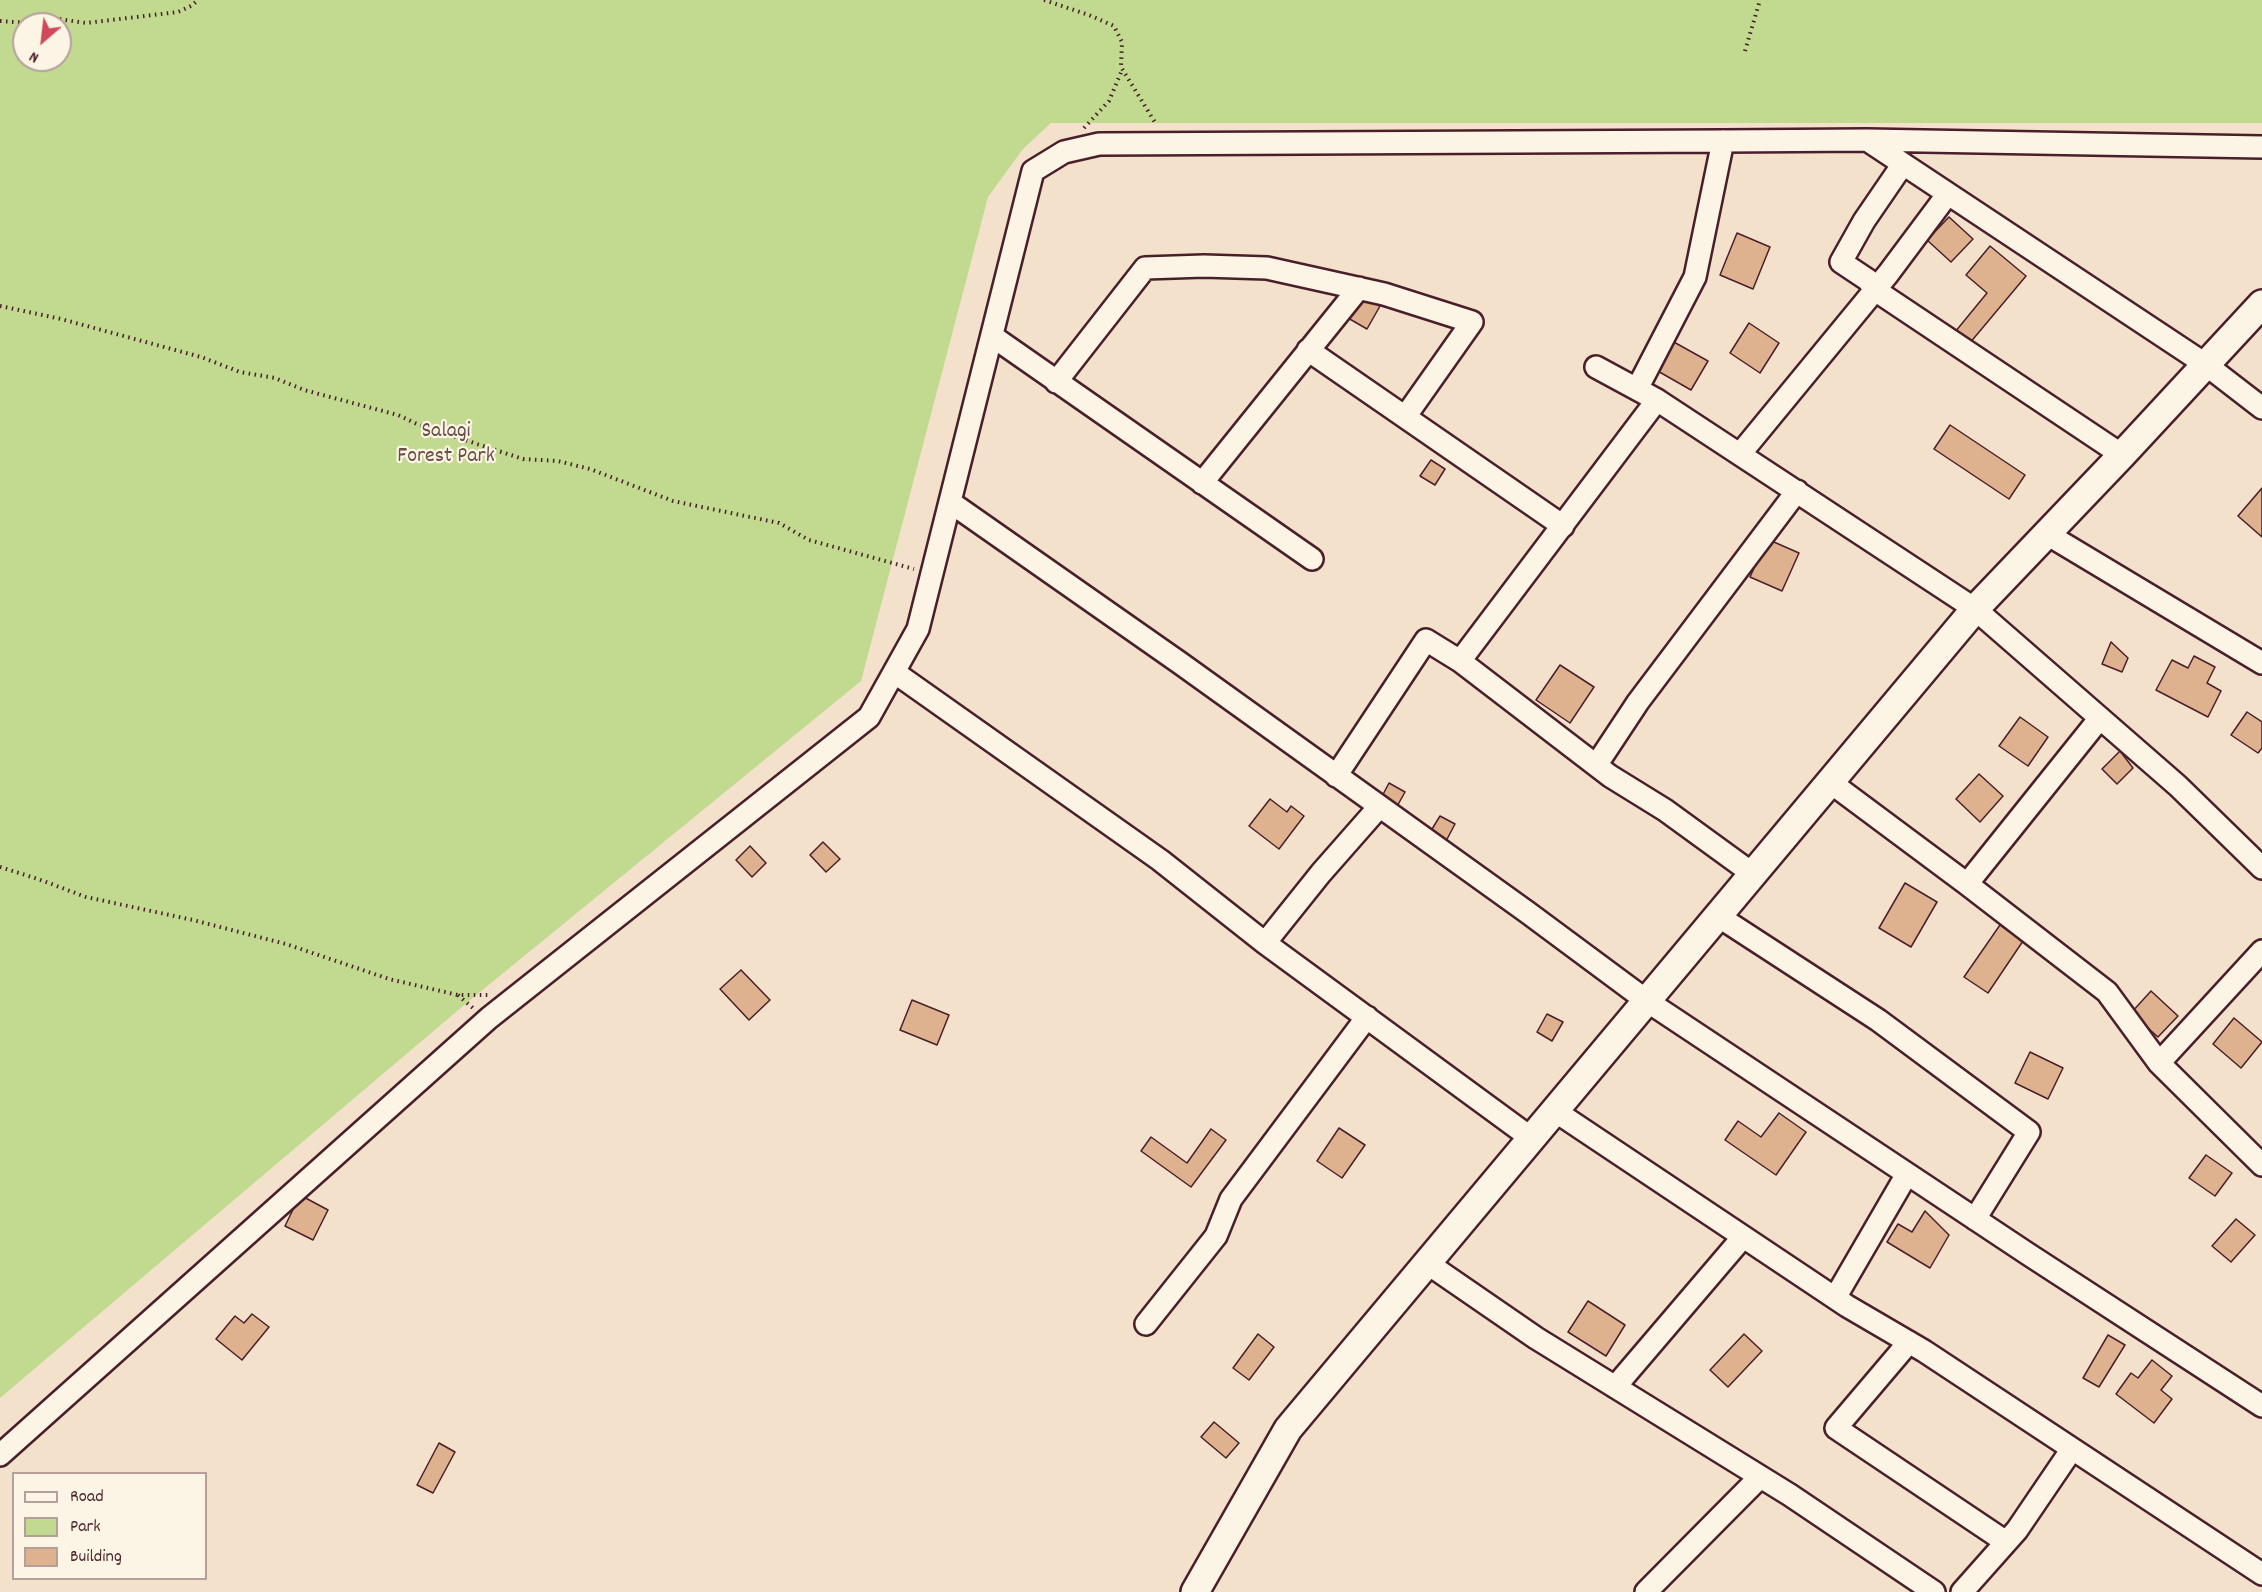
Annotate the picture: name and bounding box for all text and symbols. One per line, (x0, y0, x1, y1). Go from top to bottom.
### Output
north arrow (12, 12, 72, 72)
text: N (25, 45, 43, 69)
park label: Salagi Forest Park (397, 420, 495, 472)
legend (12, 1472, 207, 1580)
text: Road (70, 1485, 104, 1510)
text: Park (70, 1515, 101, 1540)
text: Building (70, 1545, 122, 1570)

